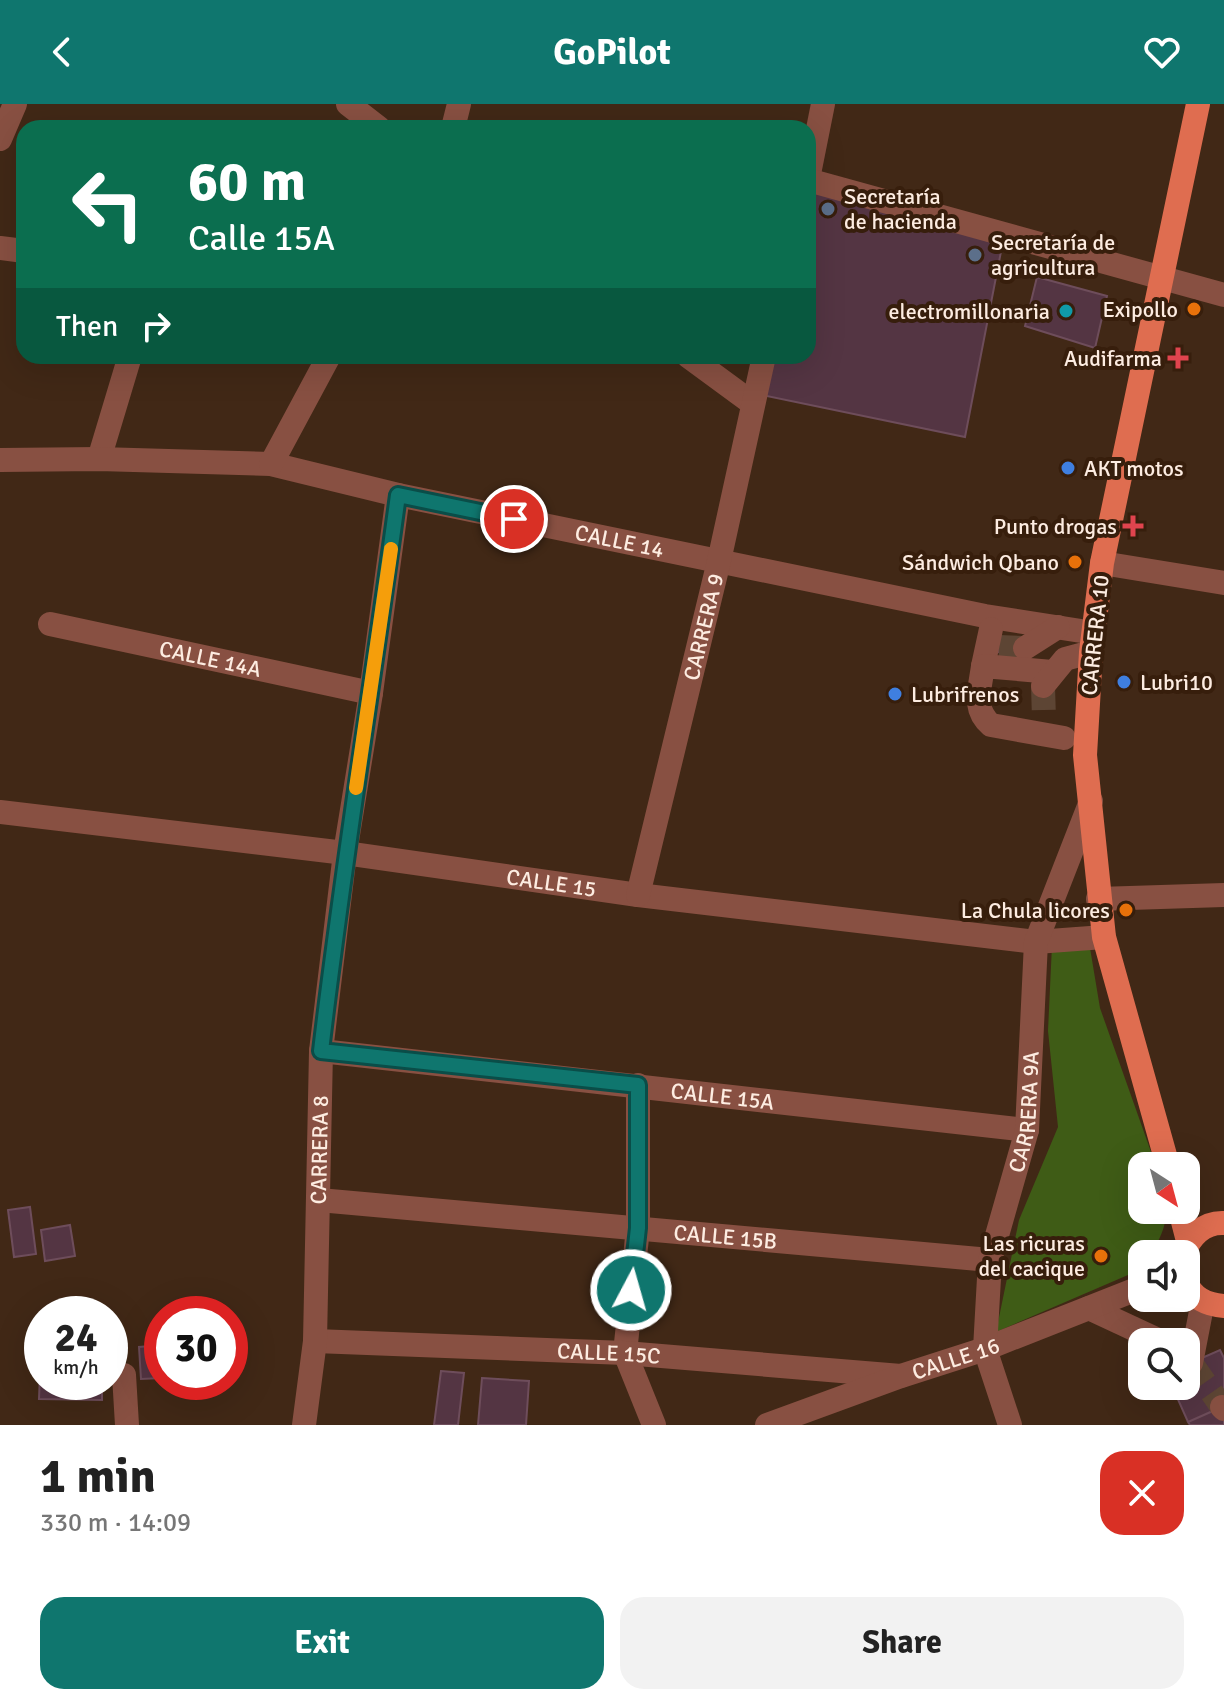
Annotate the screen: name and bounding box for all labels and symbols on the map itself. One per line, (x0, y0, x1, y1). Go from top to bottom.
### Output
place label: Secretaría de hacienda (844, 183, 957, 235)
marker: Secretaría de hacienda (819, 200, 837, 218)
place label: Secretaría de agricultura (991, 229, 1115, 281)
marker: Secretaría de agricultura (966, 246, 984, 264)
place label: Exipollo (1102, 296, 1178, 323)
place label: electromillonaria (888, 298, 1050, 325)
marker: Exipollo (1185, 300, 1203, 318)
marker: electromillonaria (1057, 302, 1075, 320)
place label: Audifarma (1064, 345, 1162, 372)
marker: Audifarma (1169, 349, 1187, 367)
place label: AKT motos (1084, 455, 1184, 482)
marker: AKT motos (1059, 459, 1077, 477)
pin (480, 485, 548, 553)
place label: Punto drogas (994, 513, 1117, 540)
marker: Punto drogas (1124, 517, 1142, 535)
street label: CALLE 14 (573, 518, 667, 563)
place label: Sándwich Qbano (902, 549, 1059, 576)
marker: Sándwich Qbano (1066, 553, 1084, 571)
street label: CARRERA 9 (677, 571, 729, 683)
street label: CARRERA 10 (1075, 573, 1115, 697)
street label: CALLE 14A (157, 634, 264, 683)
place label: Lubri10 (1140, 669, 1213, 696)
marker: Lubri10 (1115, 673, 1133, 691)
place label: Lubrifrenos (911, 681, 1019, 708)
marker: Lubrifrenos (886, 685, 904, 703)
street label: CALLE 15 (505, 863, 598, 902)
place label: La Chula licores (961, 897, 1110, 924)
marker: La Chula licores (1117, 901, 1135, 919)
street label: CARRERA 9A (1002, 1050, 1044, 1176)
street label: CALLE 15A (669, 1077, 776, 1115)
street label: CARRERA 8 (304, 1095, 334, 1205)
north arrow (1128, 1152, 1200, 1224)
street label: CALLE 15B (673, 1218, 778, 1254)
place label: Las ricuras del cacique (978, 1230, 1085, 1282)
marker: Las ricuras del cacique (1092, 1247, 1110, 1265)
position arrow (589, 1248, 673, 1332)
speed limit sign: 30 (144, 1296, 248, 1400)
street label: CALLE 16 (908, 1331, 1003, 1385)
street label: CALLE 15C (556, 1337, 662, 1369)

